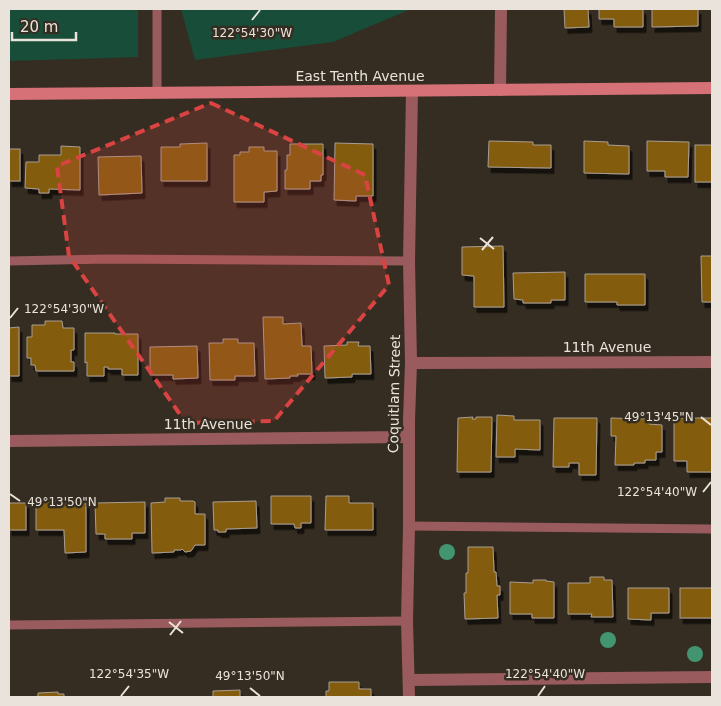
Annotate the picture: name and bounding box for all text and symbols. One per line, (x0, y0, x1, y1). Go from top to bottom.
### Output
scale bar (12, 10, 76, 42)
text: 20 m (20, 18, 58, 36)
text: 122°54'30"W (212, 26, 292, 40)
street label: East Tenth Avenue (295, 68, 425, 84)
text: 122°54'30"W (24, 302, 104, 316)
street label: Coquitlam Street (385, 334, 403, 453)
street label: 11th Avenue (563, 339, 651, 355)
text: 49°13'45"N (624, 410, 694, 424)
street label: 11th Avenue (164, 416, 252, 432)
text: 122°54'40"W (617, 485, 697, 499)
text: 49°13'50"N (27, 495, 97, 509)
text: 122°54'35"W (89, 667, 169, 681)
text: 122°54'40"W (505, 667, 585, 681)
text: 49°13'50"N (215, 669, 285, 683)

